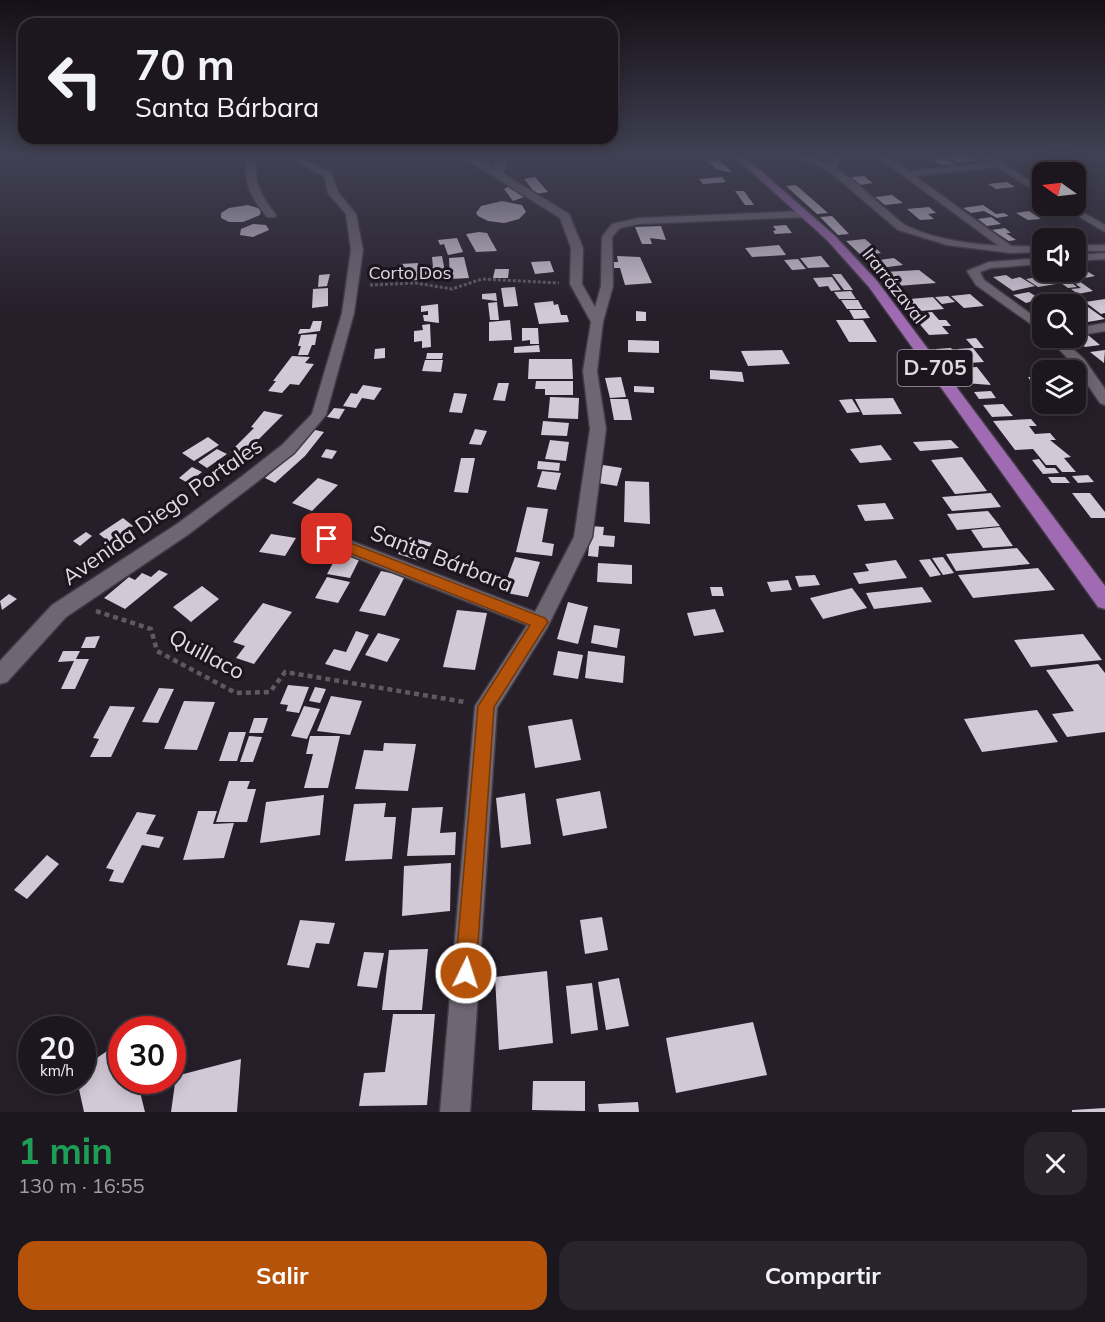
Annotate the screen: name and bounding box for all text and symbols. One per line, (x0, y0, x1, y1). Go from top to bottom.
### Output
text: 70 m (135, 38, 235, 91)
icon: left (36, 42, 114, 120)
text: Santa Bárbara (135, 90, 319, 124)
north arrow (1032, 162, 1086, 216)
map controls (1032, 162, 1086, 414)
button: sound (1032, 228, 1086, 282)
street label: Irarrázaval (858, 243, 931, 328)
street label: Corto Dos (369, 261, 451, 284)
button: search (1032, 294, 1086, 348)
road number: D-705 (898, 350, 972, 386)
button: layers (1032, 360, 1086, 414)
street label: Avenida Diego Portales (56, 431, 268, 591)
pin (301, 513, 352, 564)
street label: Santa Bárbara (367, 518, 517, 598)
icon: arrive (310, 522, 343, 555)
street label: Quillaco (164, 622, 250, 686)
position arrow (434, 941, 498, 1005)
speed limit sign: 30 (108, 1016, 186, 1094)
text: 20 (39, 1029, 75, 1067)
text: km/h (40, 1061, 74, 1080)
text: 1 min (18, 1128, 113, 1173)
button: close (1024, 1132, 1087, 1195)
text: 130 m · 16:55 (18, 1173, 144, 1198)
button: Salir (18, 1241, 547, 1310)
button: Compartir (559, 1241, 1087, 1310)

